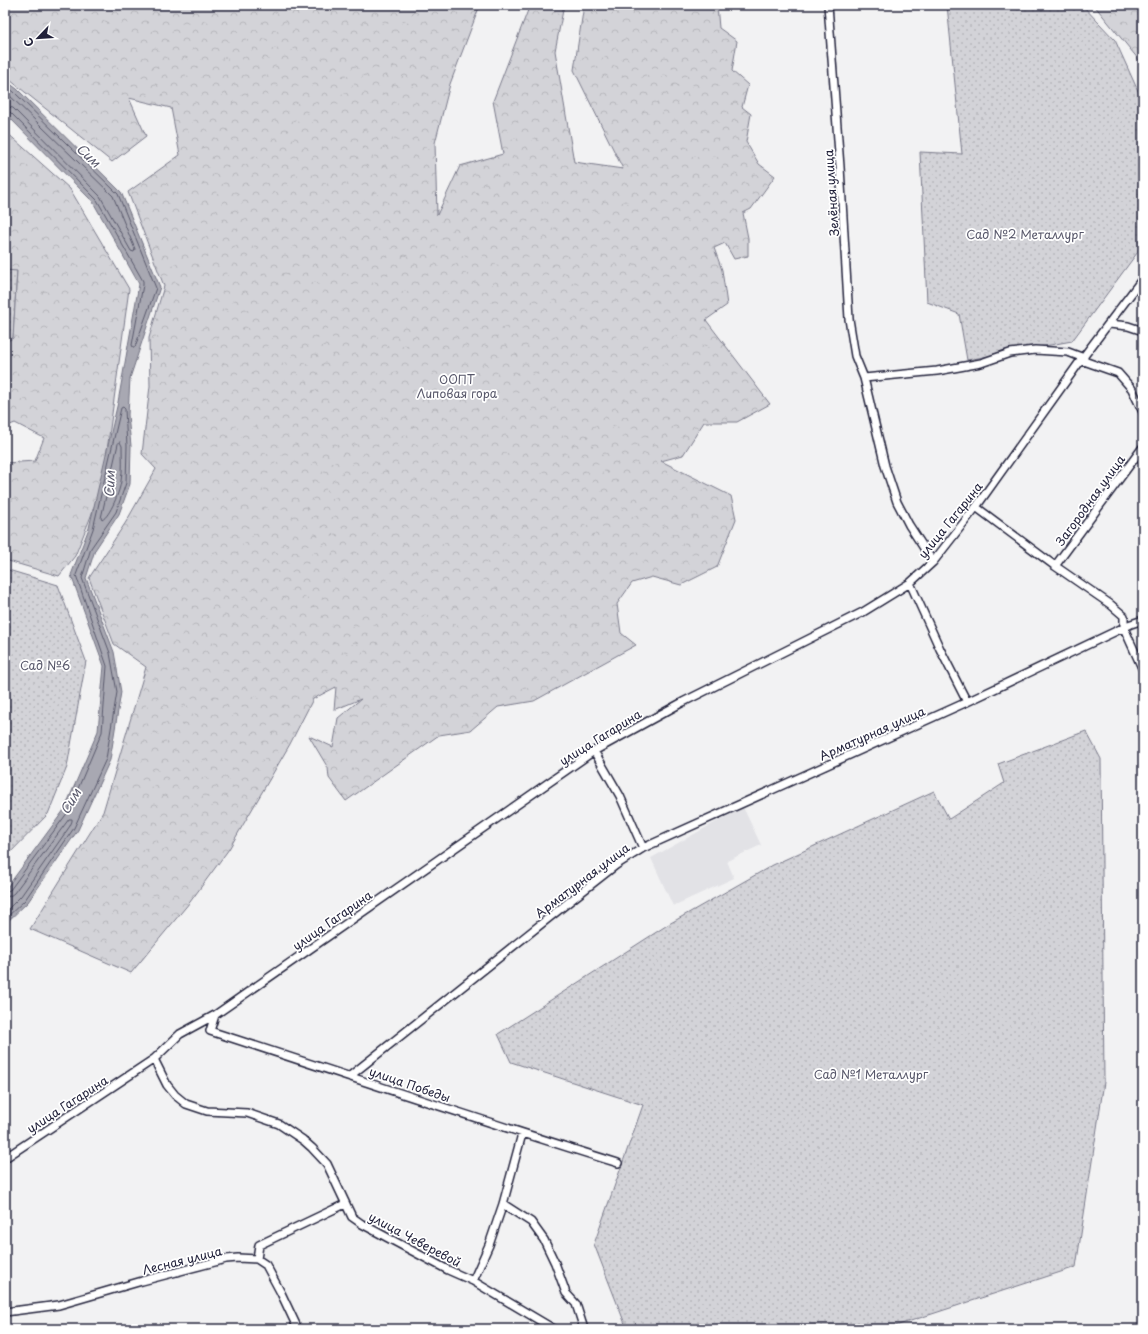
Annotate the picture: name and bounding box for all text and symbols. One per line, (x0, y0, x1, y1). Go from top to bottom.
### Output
north arrow (18, 18, 58, 58)
text: С (19, 35, 38, 50)
water label: Сим (73, 139, 106, 172)
street label: Зелёная улица (819, 148, 843, 237)
park label: Сад №2 Металлург (966, 225, 1084, 243)
park label: ООПТ Липовая гора (417, 370, 498, 402)
street label: Загородная улица (1051, 451, 1129, 549)
water label: Сим (99, 470, 119, 498)
street label: улица Гагарина (914, 478, 987, 562)
park label: Сад №6 (20, 656, 70, 674)
street label: Арматурная улица (816, 701, 928, 764)
street label: улица Гагарина (556, 704, 645, 769)
water label: Сим (55, 784, 85, 818)
street label: Арматурная улица (531, 838, 633, 922)
street label: улица Гагарина (288, 886, 376, 954)
street label: улица Победы (367, 1062, 453, 1106)
park label: Сад №1 Металлург (814, 1065, 929, 1083)
street label: улица Гагарина (23, 1071, 112, 1137)
street label: улица Чеверевой (366, 1207, 464, 1271)
street label: Лесная улица (140, 1241, 224, 1279)

